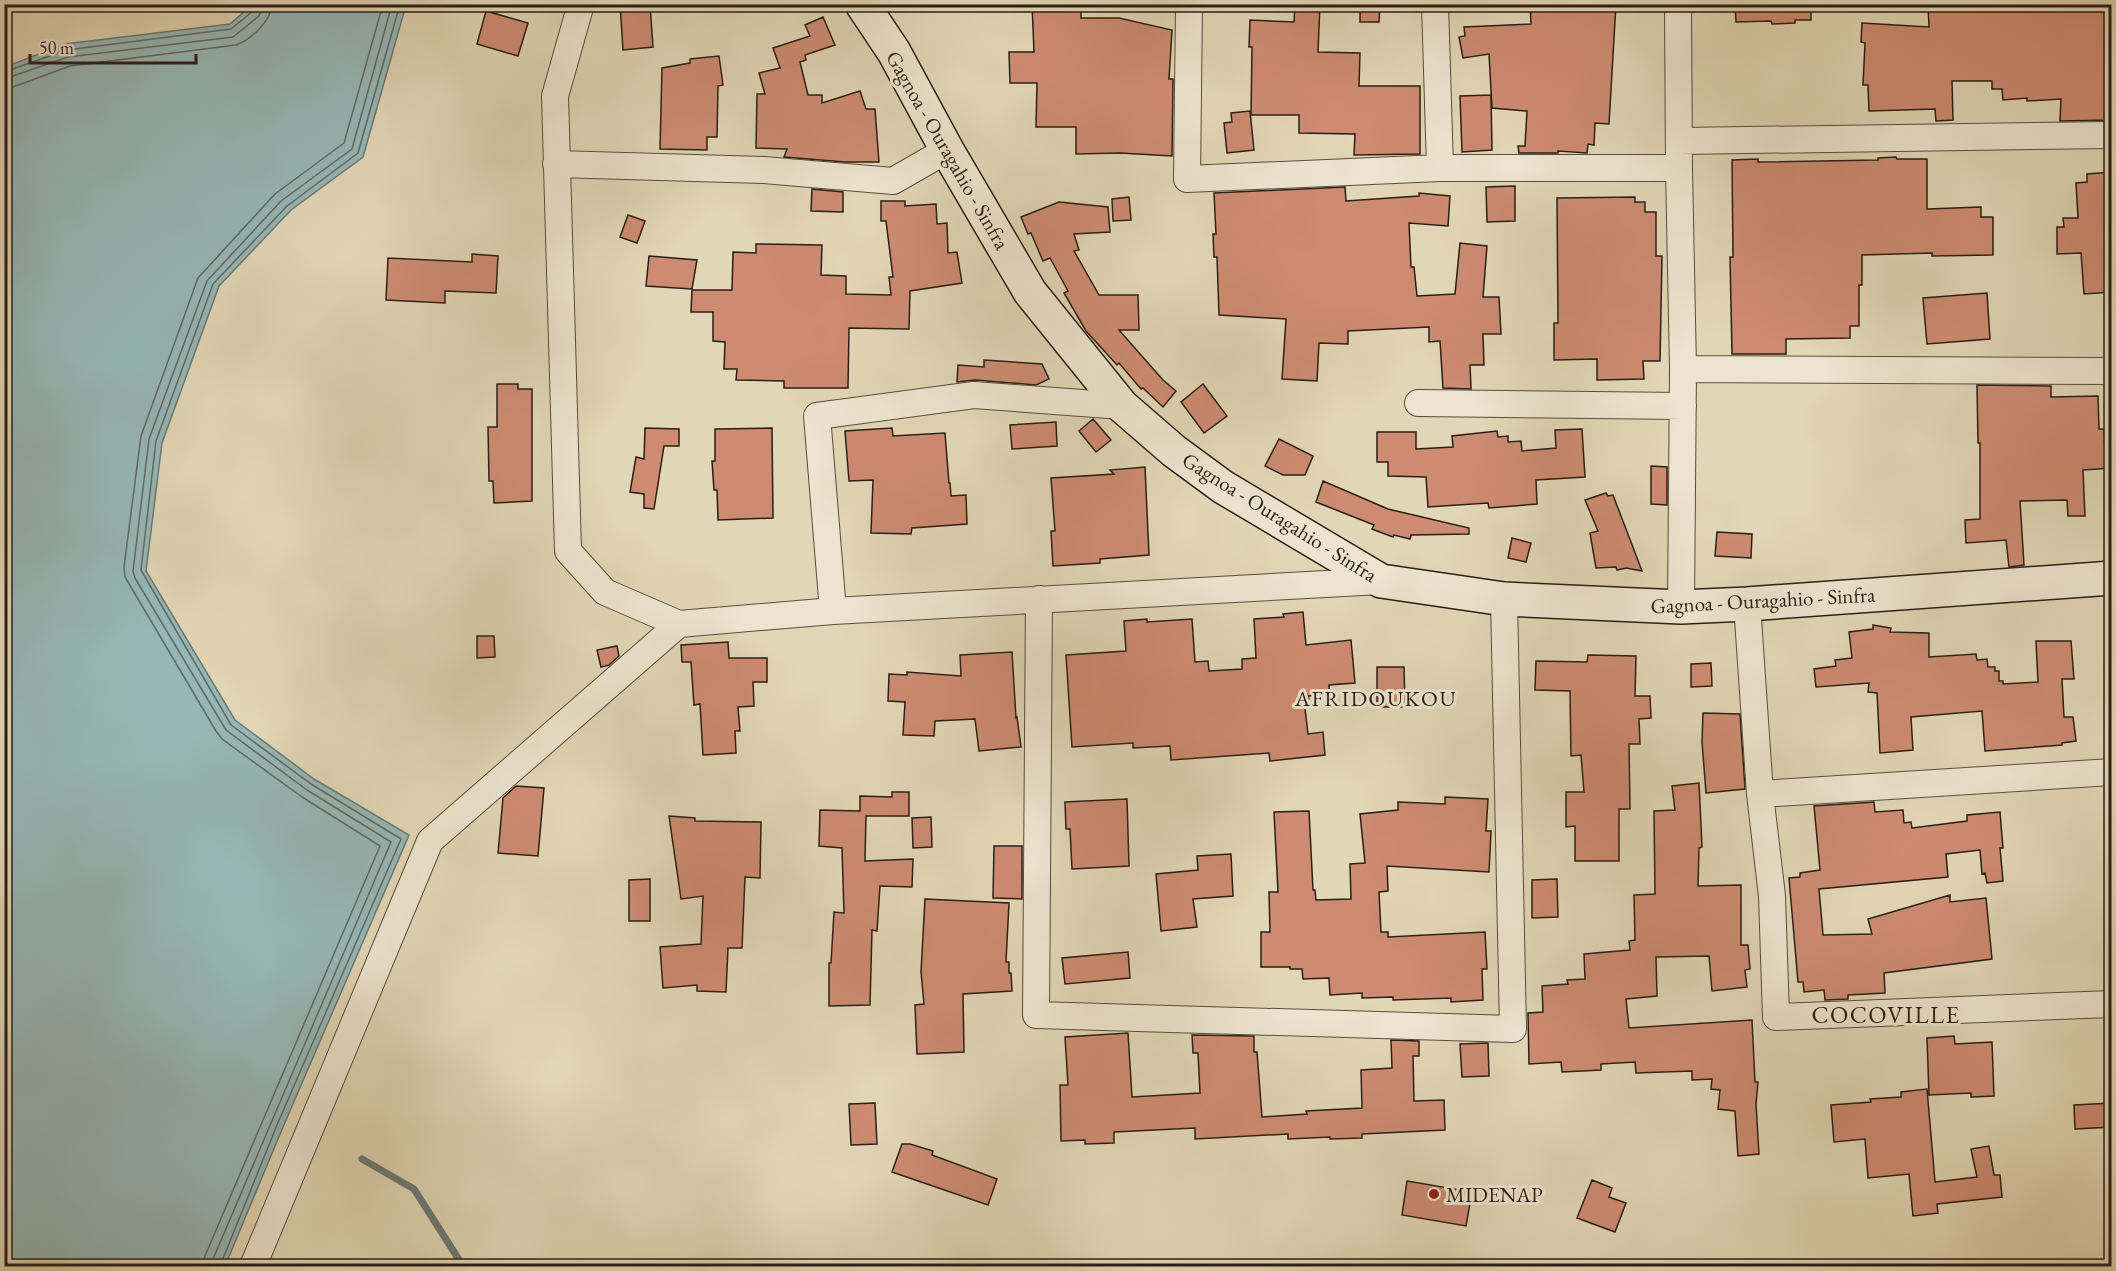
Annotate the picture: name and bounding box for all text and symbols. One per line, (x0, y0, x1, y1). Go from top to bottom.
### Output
scale bar (30, 27, 196, 65)
text: 50 m (39, 36, 74, 59)
street label: Gagnoa - Ouragahio - Sinfra (880, 46, 1016, 255)
street label: Gagnoa - Ouragahio - Sinfra (1177, 446, 1383, 588)
street label: Gagnoa - Ouragahio - Sinfra (1650, 581, 1877, 619)
district label: AFRIDOUKOU (1294, 684, 1457, 713)
district label: COCOVILLE (1811, 999, 1961, 1030)
place label: MIDENAP (1446, 1181, 1543, 1208)
marker: MIDENAP (1427, 1187, 1441, 1201)

